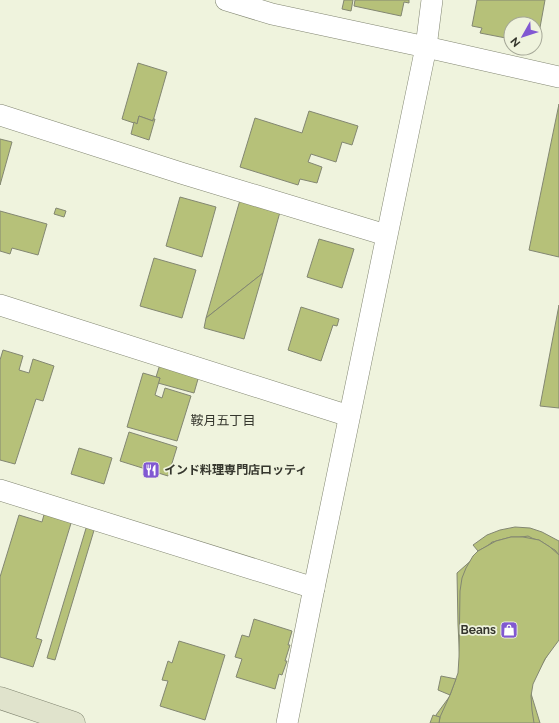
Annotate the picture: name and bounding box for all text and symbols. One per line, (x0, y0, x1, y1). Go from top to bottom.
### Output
north arrow (503, 16, 543, 56)
text: N (508, 35, 523, 49)
district label: 鞍月五丁目 (190, 413, 256, 428)
restaurant icon: インド料理専門店ロッティ (141, 460, 161, 480)
place label: インド料理専門店ロッティ (164, 463, 307, 477)
shop icon: Beans (499, 620, 519, 640)
place label: Beans (461, 623, 496, 637)

